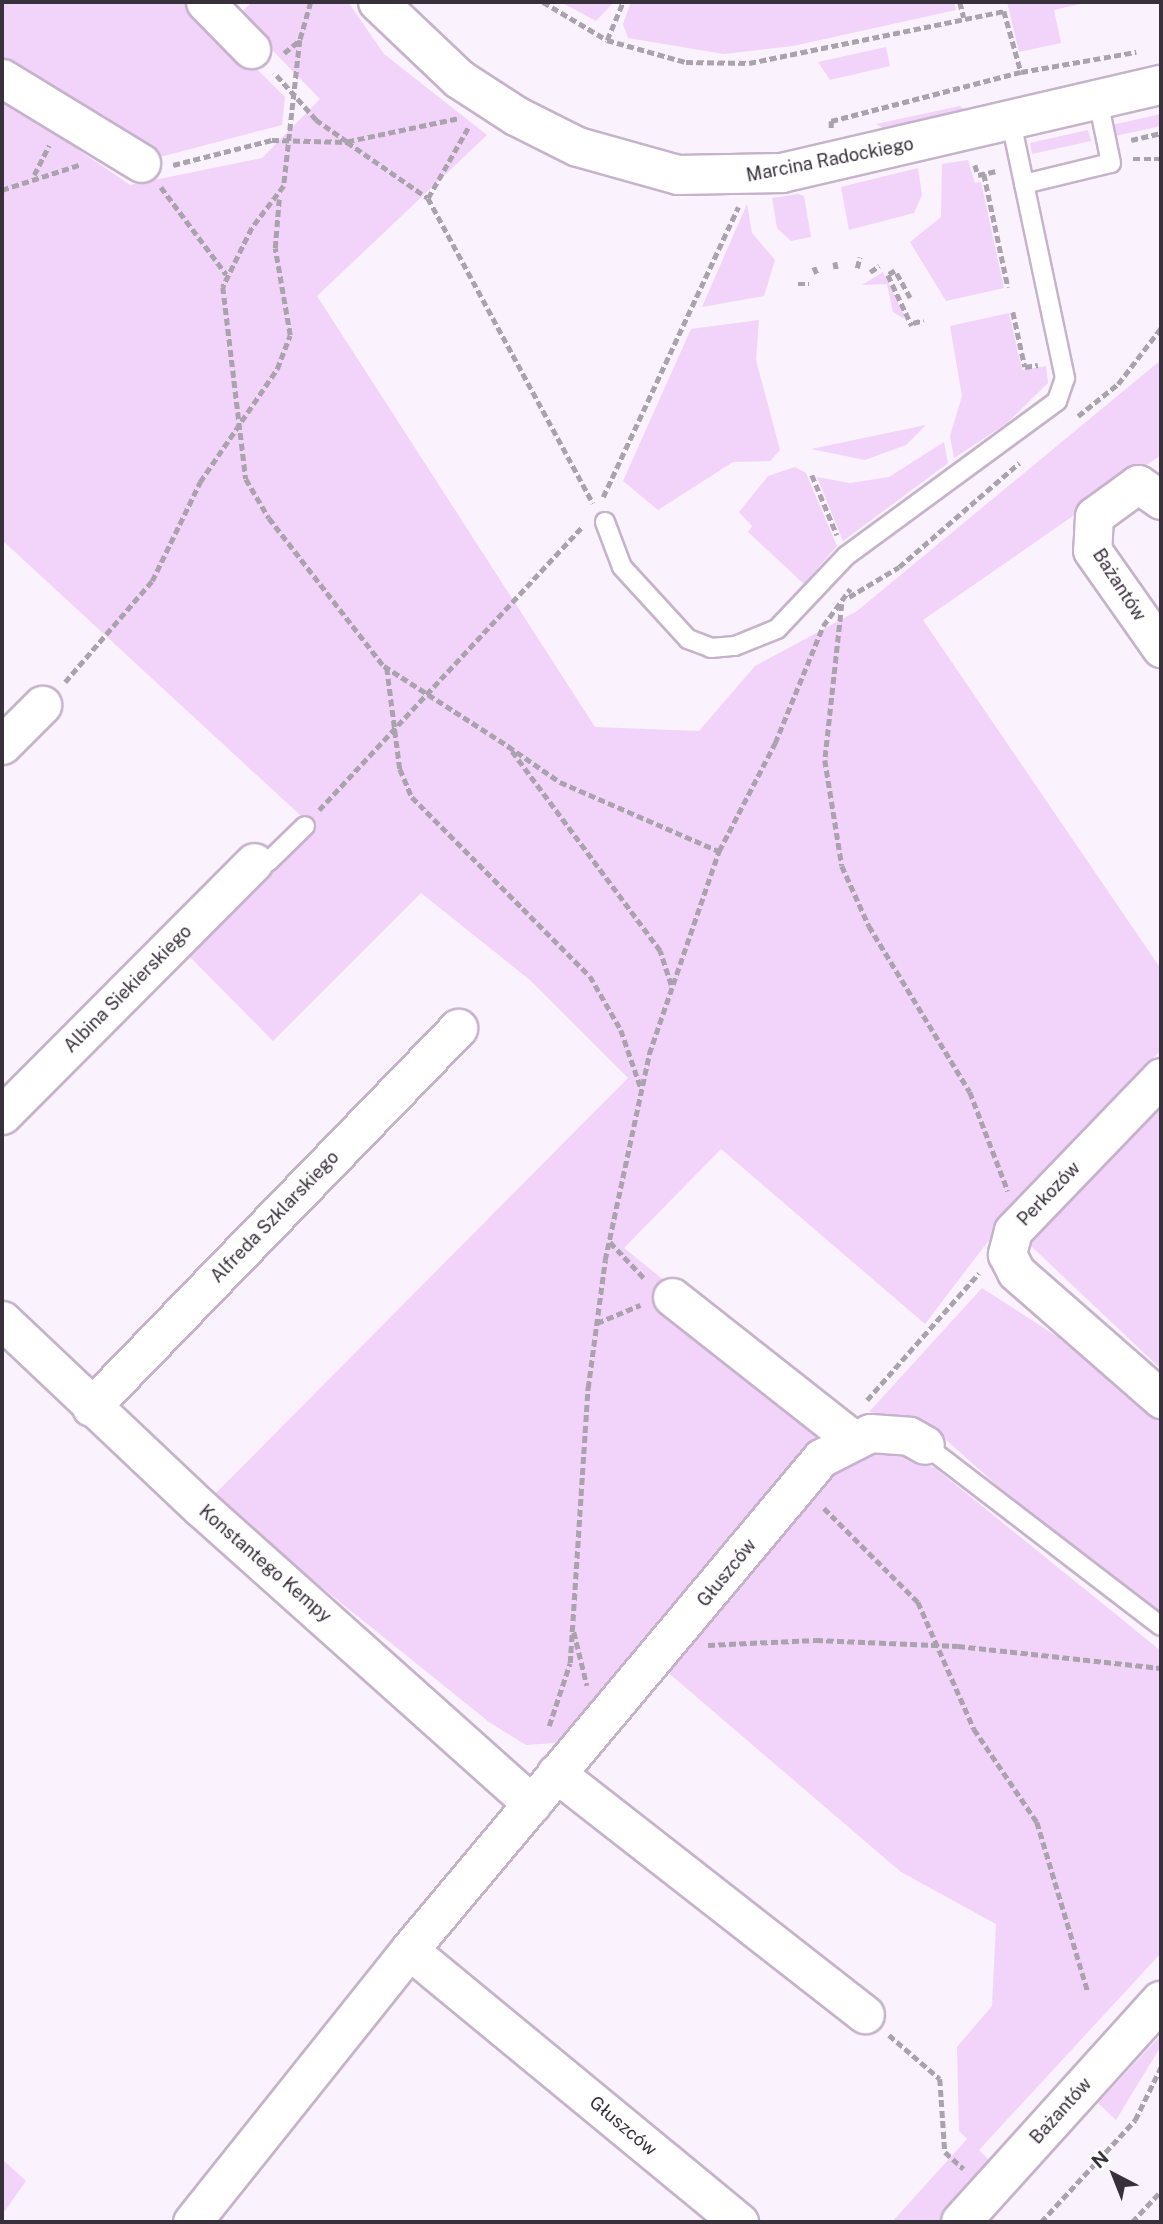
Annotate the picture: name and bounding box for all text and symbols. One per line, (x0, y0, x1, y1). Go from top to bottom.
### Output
street label: Marcina Radockiego (745, 133, 915, 187)
street label: Bażantów (1088, 545, 1150, 625)
street label: Albina Siekierskiego (60, 921, 196, 1057)
street label: Alfreda Szklarskiego (206, 1147, 344, 1287)
street label: Perkozów (1013, 1157, 1085, 1231)
street label: Konstantego Kempy (194, 1501, 336, 1627)
street label: Głuszców (693, 1535, 761, 1611)
street label: Bażantów (1026, 2073, 1096, 2149)
street label: Głuszców (585, 2092, 661, 2160)
north arrow (1079, 2140, 1149, 2210)
text: N (1087, 2146, 1113, 2173)

